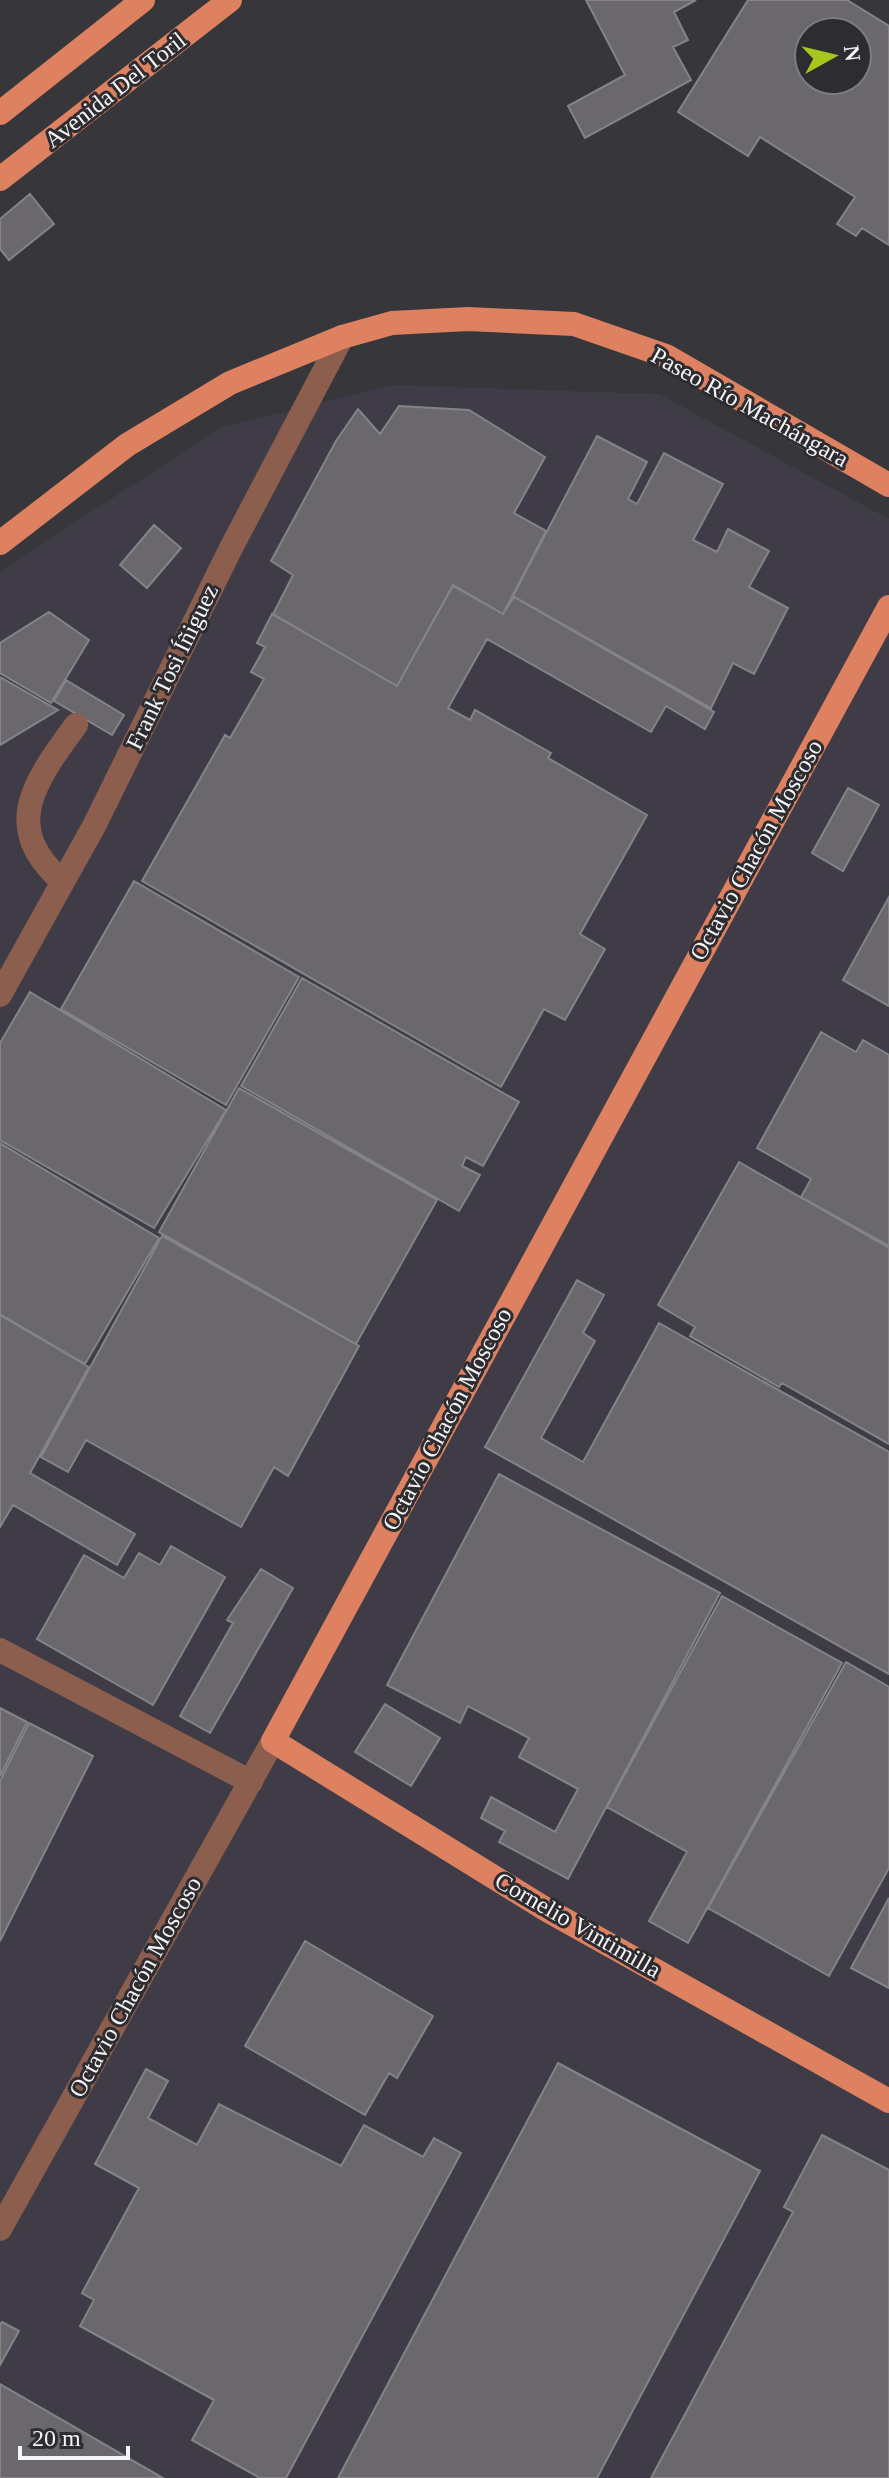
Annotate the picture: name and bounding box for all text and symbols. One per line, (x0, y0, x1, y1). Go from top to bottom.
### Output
north arrow (793, 16, 873, 96)
street label: Avenida Del Toril (39, 27, 191, 153)
text: N (839, 44, 866, 63)
street label: Paseo Río Machángara (647, 342, 853, 472)
street label: Frank Tosi Íñiguez (121, 580, 223, 754)
street label: Octavio Chacón Moscoso (685, 735, 827, 965)
street label: Octavio Chacón Moscoso (377, 1303, 517, 1535)
street label: Cornelio Vintimilla (491, 1867, 666, 1983)
street label: Octavio Chacón Moscoso (64, 1872, 206, 2102)
scale bar (20, 2410, 128, 2460)
text: 20 m (32, 2425, 81, 2451)

